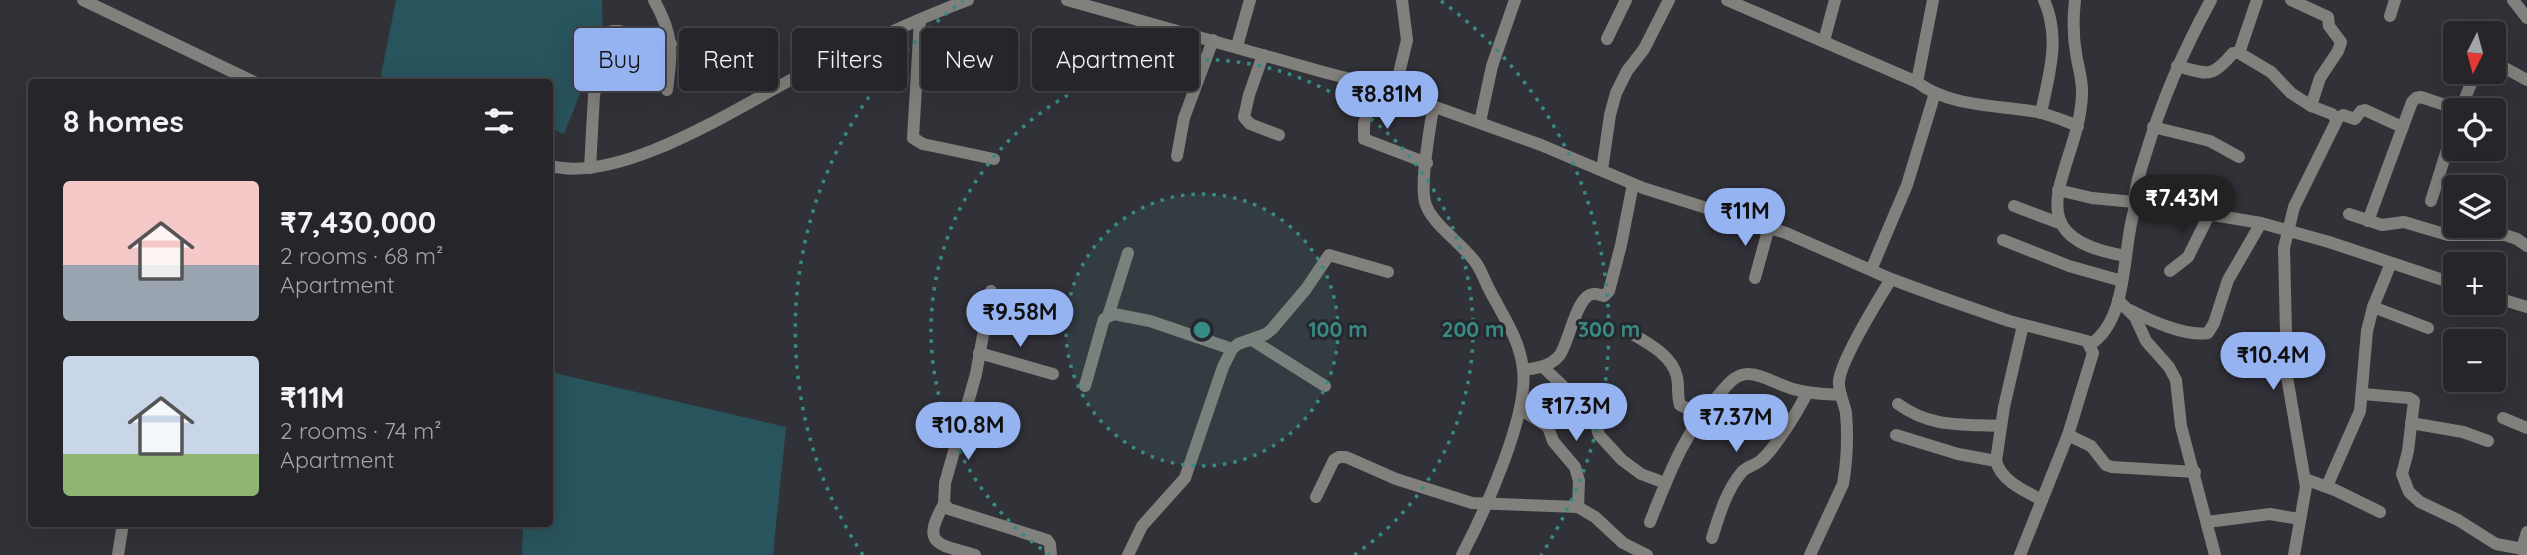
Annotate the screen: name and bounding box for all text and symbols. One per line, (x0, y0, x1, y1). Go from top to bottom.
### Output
north arrow (2443, 21, 2506, 84)
map controls (2443, 21, 2506, 392)
chip: Buy (574, 28, 665, 91)
chip: Rent (679, 28, 778, 91)
chip: Filters (792, 28, 907, 91)
chip: New (921, 28, 1018, 91)
chip: Apartment (1032, 28, 1199, 91)
pin: ₹8.81M (1330, 72, 1444, 131)
text: ₹8.81M (1351, 79, 1423, 108)
button: locate (2443, 98, 2506, 161)
text: 8 homes (63, 102, 184, 140)
icon: filters (480, 102, 518, 140)
button: layers (2443, 175, 2506, 238)
pin: ₹7.43M (2125, 176, 2239, 235)
text: ₹7.43M (2145, 183, 2219, 212)
pin: ₹11M (1704, 188, 1786, 248)
text: ₹11M (1720, 196, 1770, 225)
text: ₹7,430,000 (280, 203, 436, 241)
icon: home (119, 209, 203, 293)
text: 2 rooms · 68 m² (280, 241, 443, 270)
button: + (2443, 252, 2506, 315)
text: Apartment (280, 270, 394, 299)
pin: ₹9.58M (963, 290, 1077, 349)
text: ₹9.58M (982, 297, 1058, 326)
text: 100 m (1308, 316, 1368, 342)
text: 200 m (1442, 316, 1504, 342)
text: 300 m (1578, 316, 1640, 342)
centre of rings (1190, 318, 1214, 342)
button: − (2443, 329, 2506, 392)
pin: ₹10.4M (2216, 332, 2330, 392)
text: ₹10.4M (2236, 340, 2310, 369)
text: ₹11M (280, 378, 345, 416)
icon: home (119, 384, 203, 468)
pin: ₹17.3M (1519, 384, 1633, 443)
text: ₹17.3M (1541, 391, 1611, 420)
pin: ₹7.37M (1679, 394, 1793, 454)
pin: ₹10.8M (911, 402, 1025, 462)
text: ₹7.37M (1699, 402, 1773, 431)
text: ₹10.8M (932, 410, 1004, 439)
text: 2 rooms · 74 m² (280, 416, 442, 445)
text: Apartment (280, 445, 394, 474)

